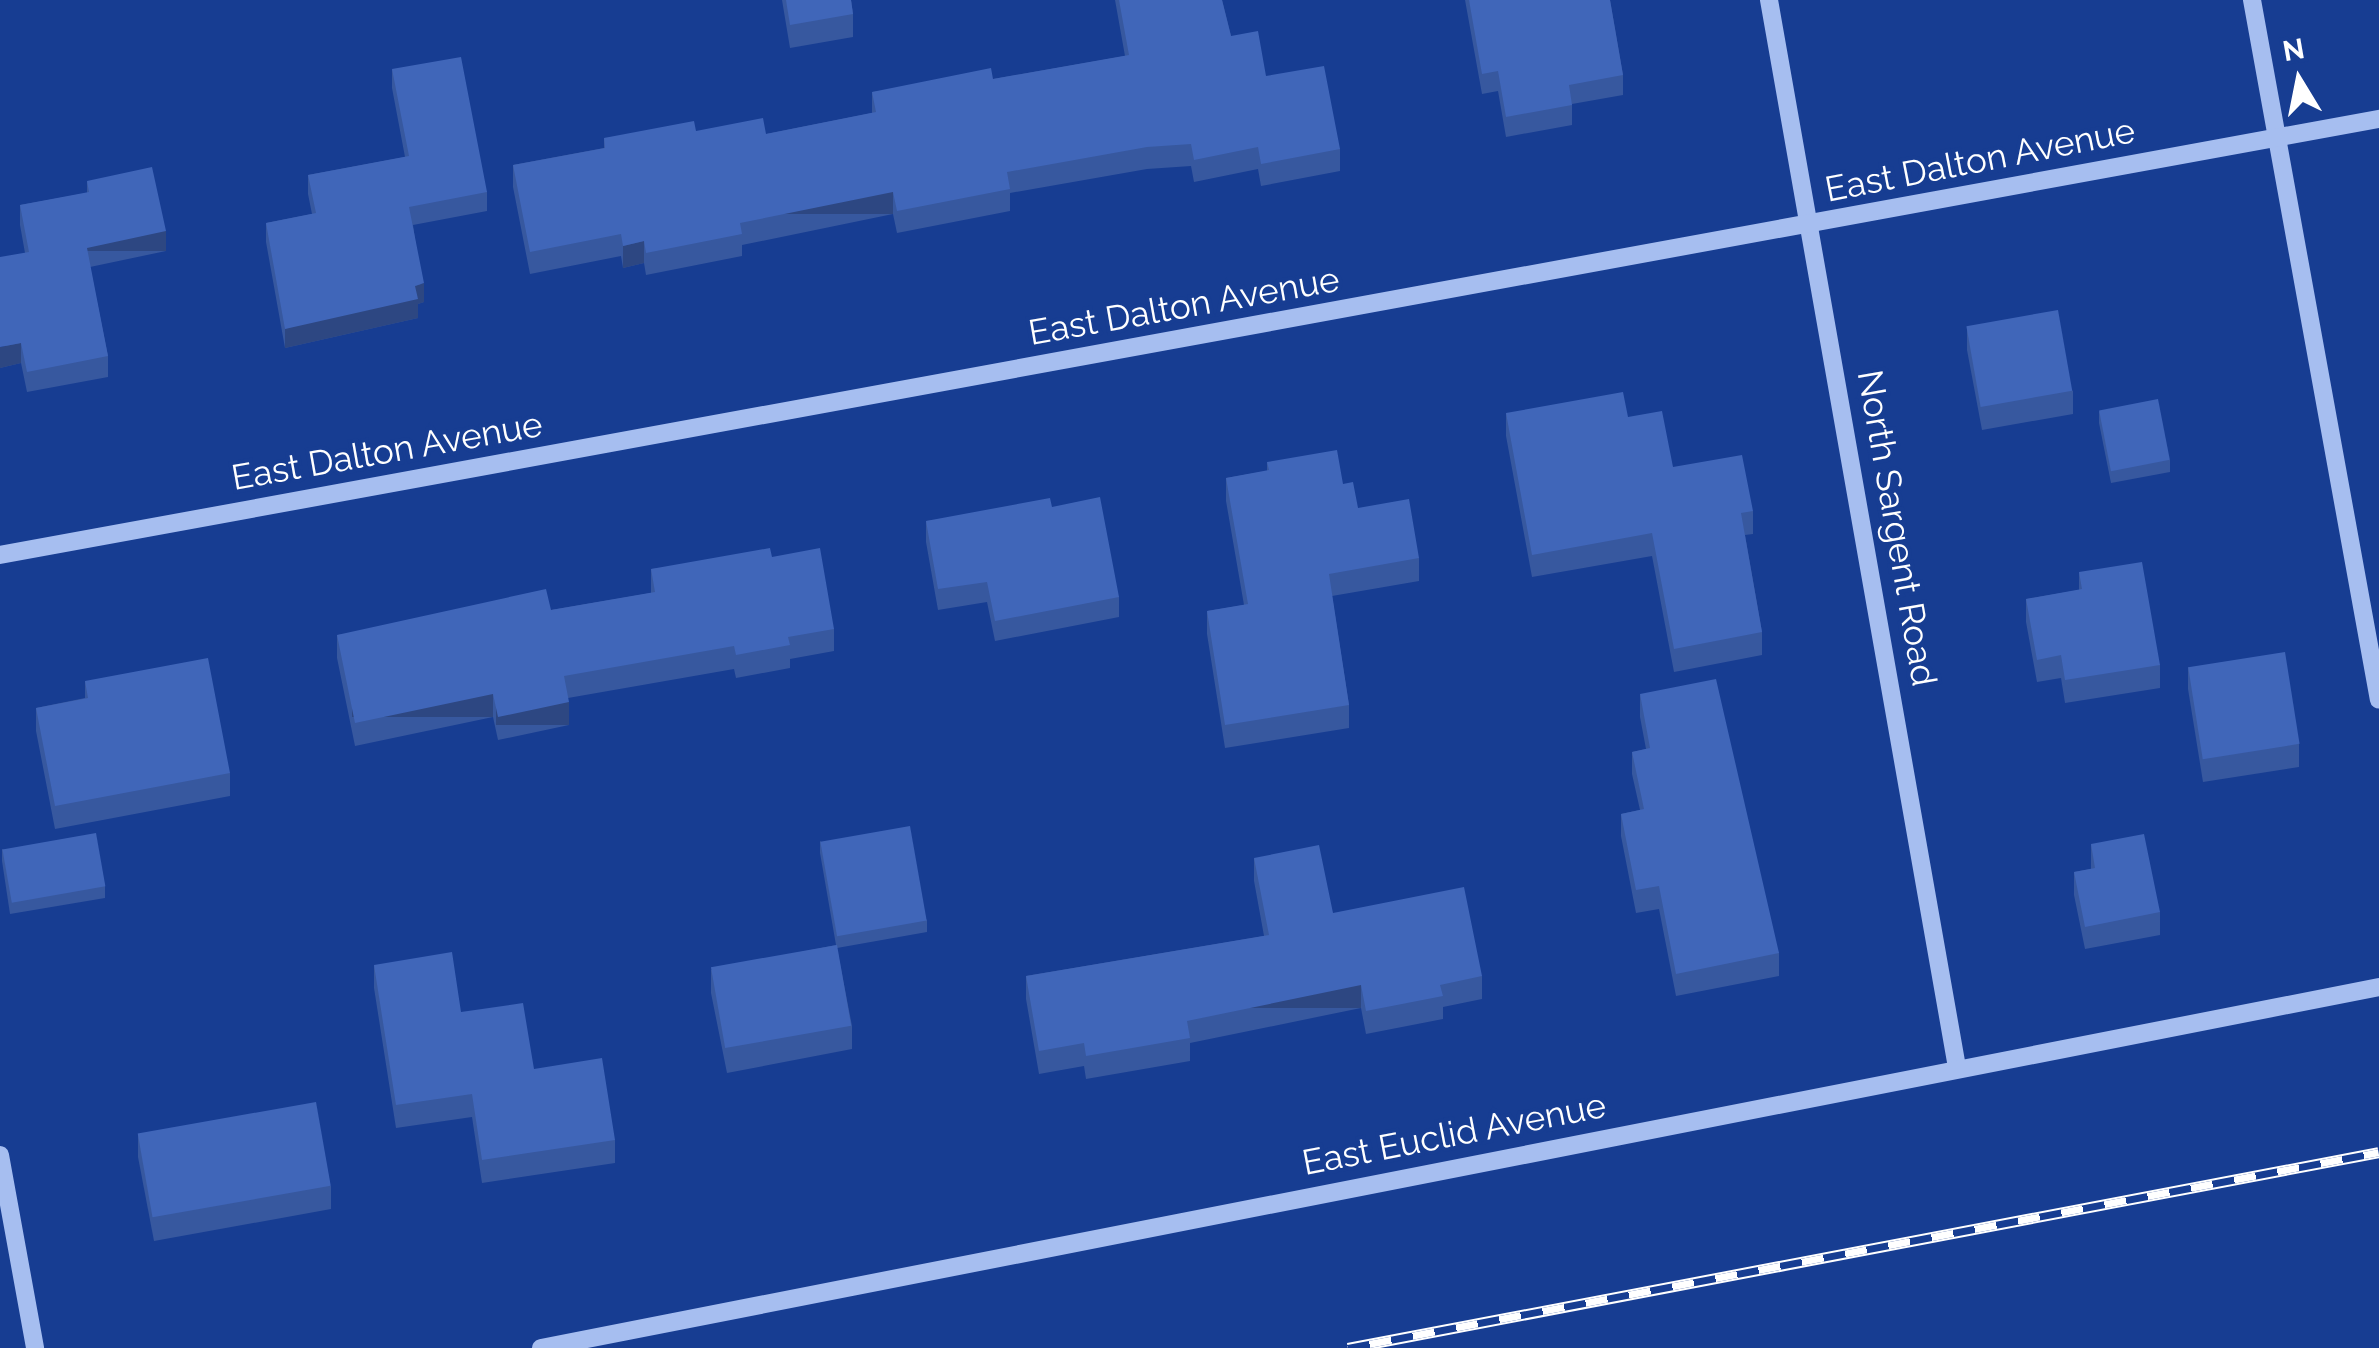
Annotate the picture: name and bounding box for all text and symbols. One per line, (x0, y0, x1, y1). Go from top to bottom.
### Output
north arrow (2249, 30, 2349, 130)
text: N (2280, 32, 2307, 68)
street label: East Dalton Avenue (1821, 109, 2139, 211)
street label: East Dalton Avenue (1025, 258, 1343, 354)
street label: North Sargent Road (1849, 367, 1945, 689)
street label: East Dalton Avenue (228, 403, 546, 499)
street label: East Euclid Avenue (1298, 1084, 1610, 1184)

